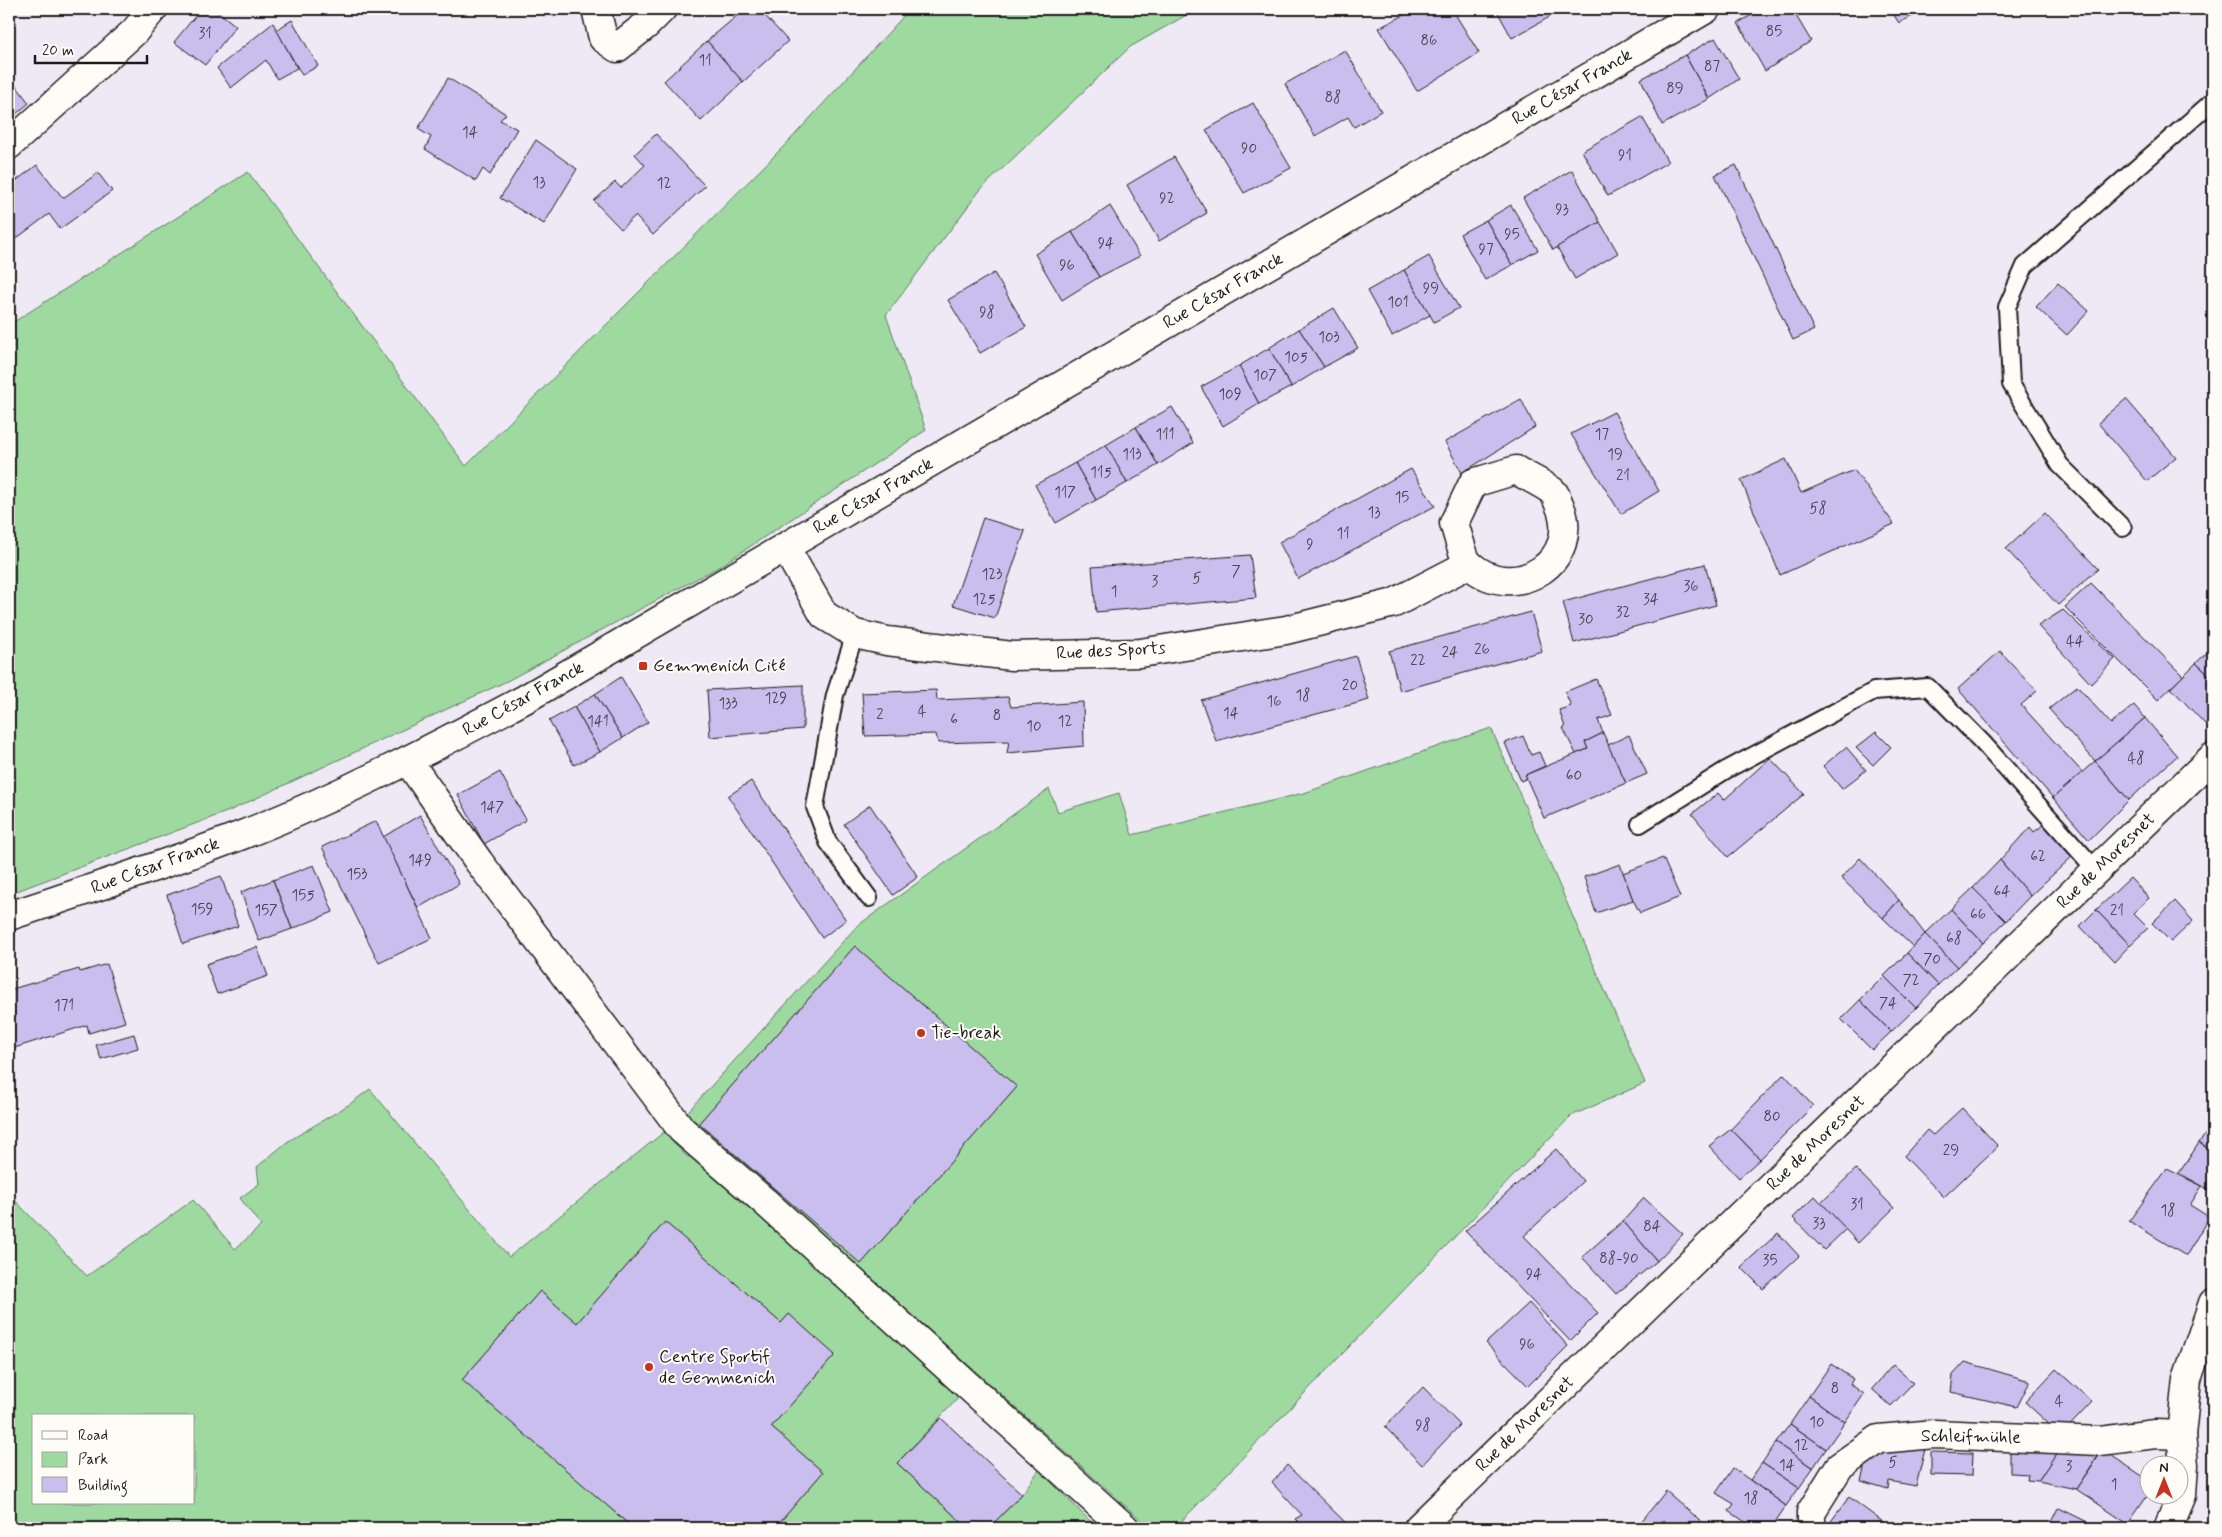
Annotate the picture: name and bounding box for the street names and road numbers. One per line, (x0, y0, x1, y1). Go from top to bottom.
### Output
street label: Rue César Franck (1508, 43, 1636, 131)
street label: Rue César Franck (1159, 247, 1287, 335)
street label: Rue César Franck (809, 452, 937, 540)
street label: Rue des Sports (1056, 636, 1166, 666)
street label: Rue César Franck (458, 656, 588, 742)
street label: Rue de Moresnet (2051, 808, 2161, 914)
street label: Rue César Franck (88, 832, 222, 900)
street label: Rue de Moresnet (1761, 1090, 1871, 1196)
street label: Rue de Moresnet (1470, 1371, 1580, 1477)
street label: Schleifmühle (1921, 1424, 2021, 1450)

